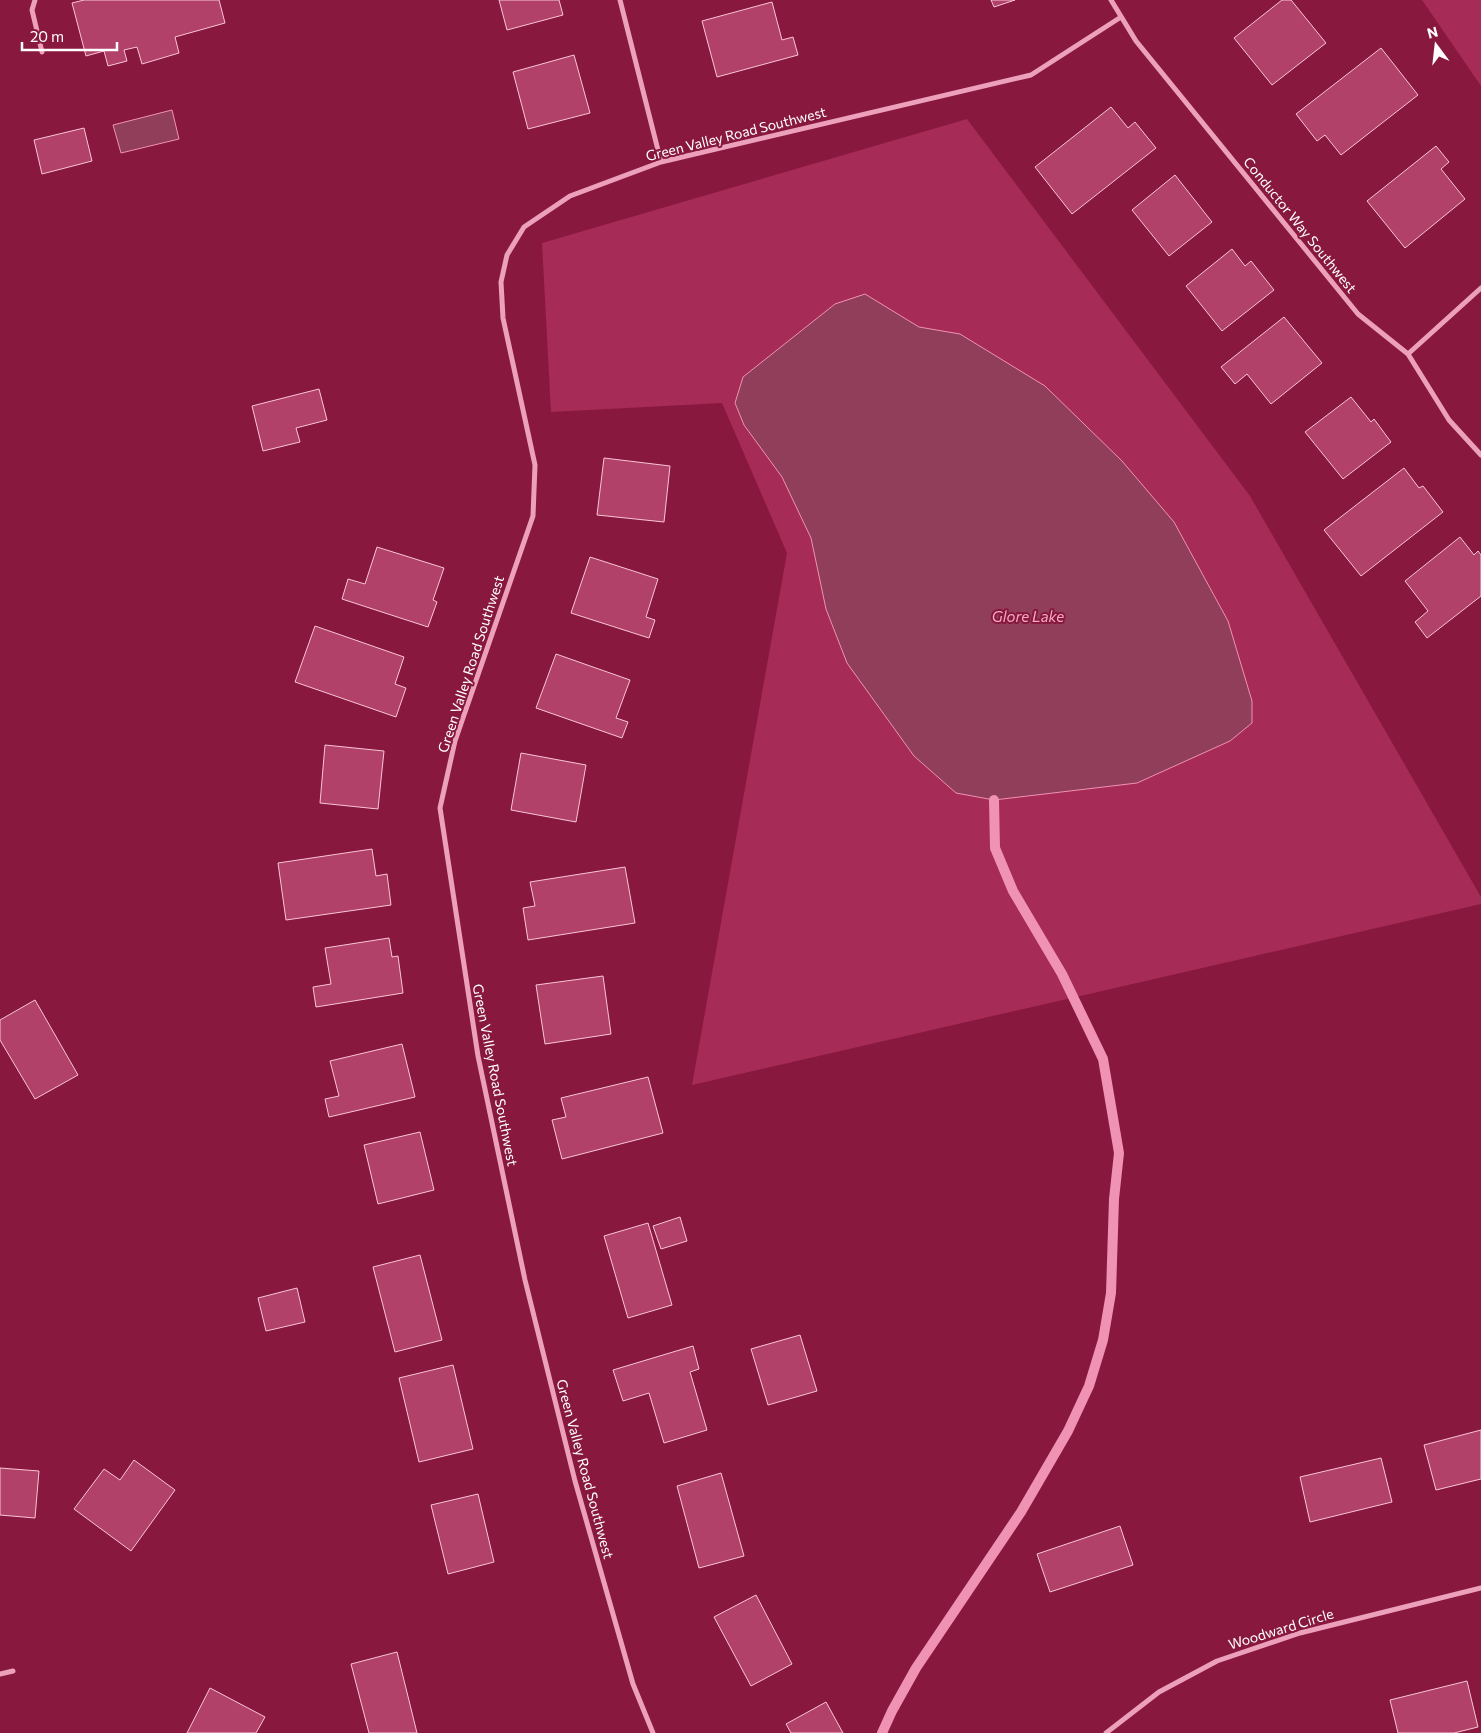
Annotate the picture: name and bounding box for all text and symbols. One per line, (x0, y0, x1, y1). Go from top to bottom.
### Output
scale bar (22, 20, 118, 52)
north arrow (1411, 20, 1461, 70)
text: N (1425, 22, 1440, 42)
text: 20 m (30, 27, 64, 45)
street label: Green Valley Road Southwest (644, 103, 828, 164)
street label: Conductor Way Southwest (1240, 153, 1361, 296)
street label: Green Valley Road Southwest (434, 573, 507, 755)
water label: Glore Lake (992, 607, 1064, 625)
street label: Green Valley Road Southwest (469, 982, 522, 1168)
street label: Green Valley Road Southwest (553, 1377, 618, 1561)
street label: Woodward Circle (1226, 1604, 1335, 1653)

